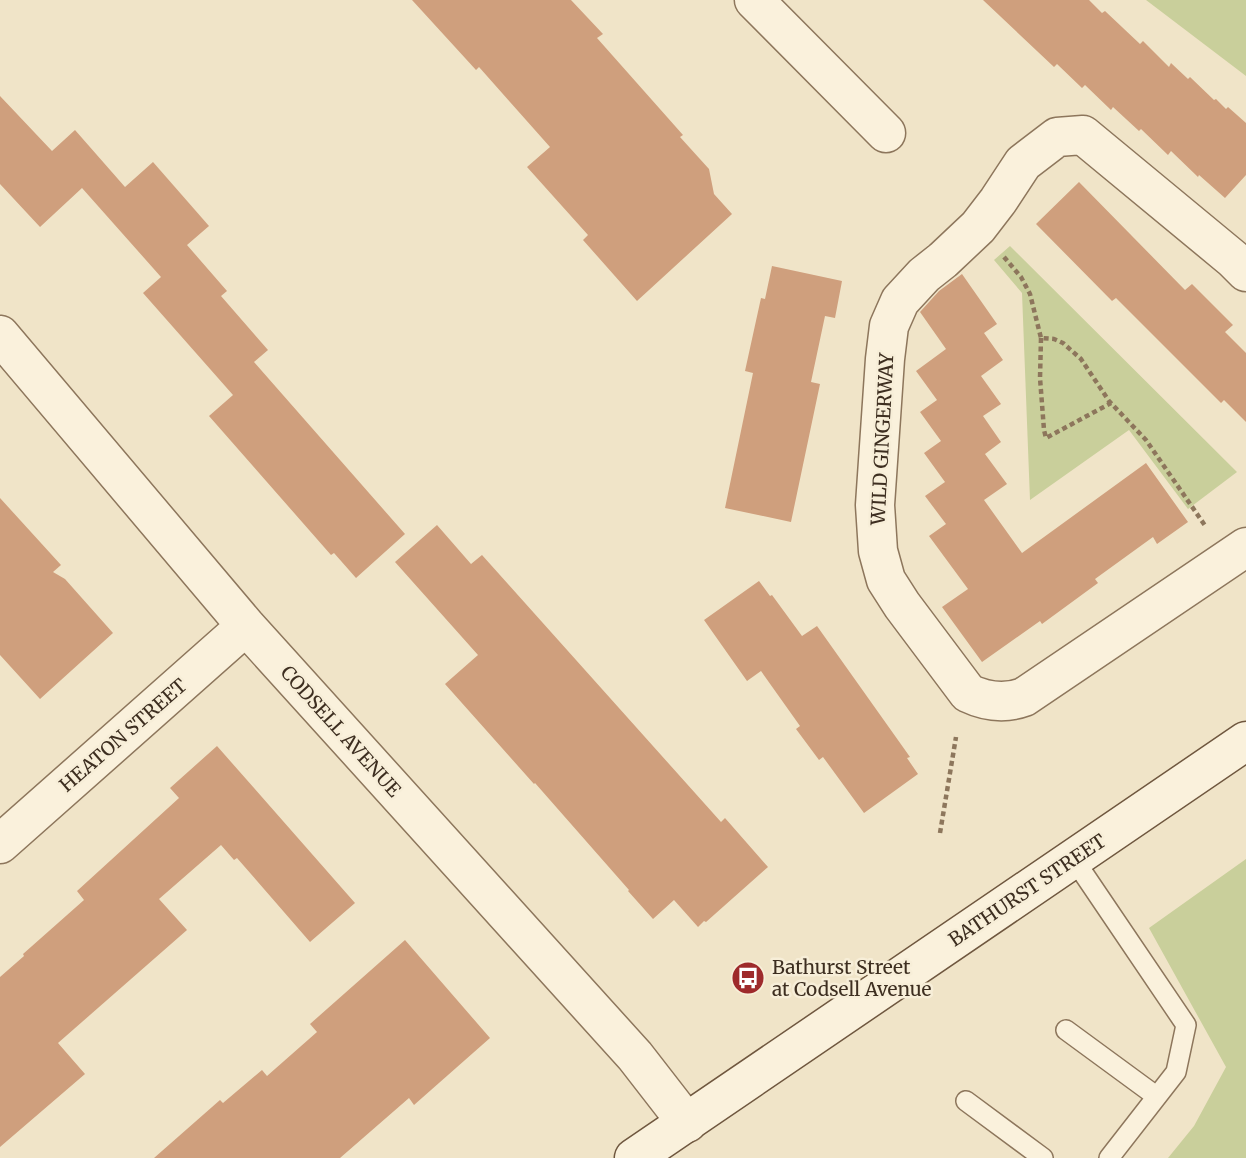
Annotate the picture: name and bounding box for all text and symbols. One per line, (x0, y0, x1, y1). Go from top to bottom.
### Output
street label: WILD GINGERWAY (865, 352, 899, 527)
street label: CODSELL AVENUE (276, 660, 406, 802)
street label: HEATON STREET (54, 673, 192, 797)
street label: BATHURST STREET (944, 829, 1110, 951)
place label: Bathurst Street at Codsell Avenue (772, 955, 932, 1001)
bus stop icon: Bathurst Street at Codsell Avenue (729, 959, 767, 997)

